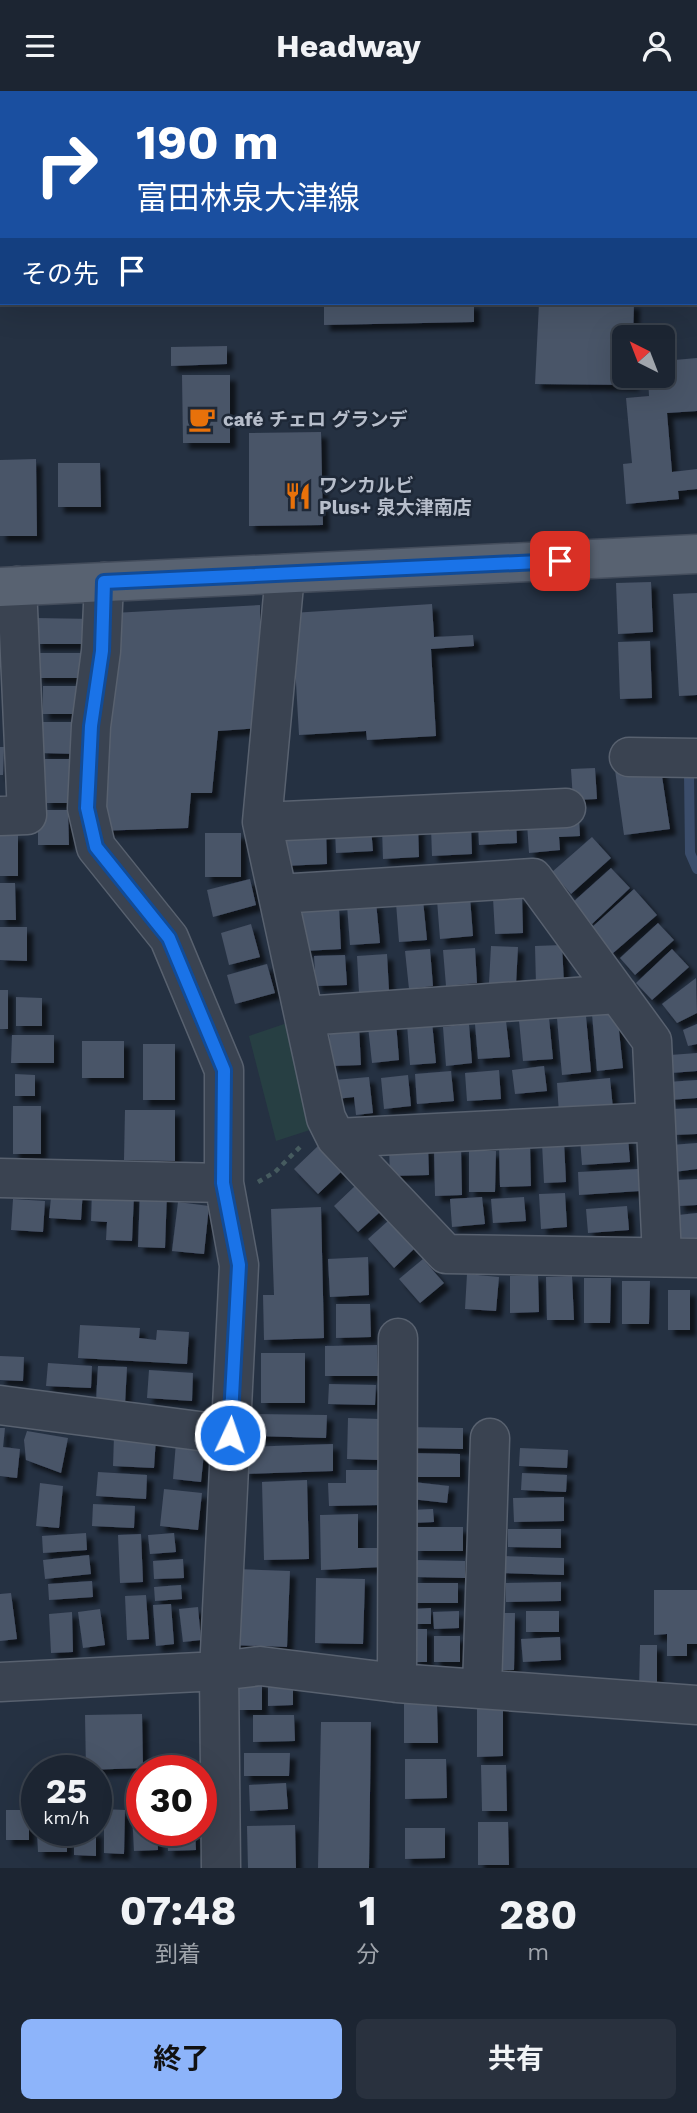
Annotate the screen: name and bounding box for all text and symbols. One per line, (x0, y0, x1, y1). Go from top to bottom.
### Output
icon: menu (21, 27, 59, 65)
text: Headway (276, 27, 421, 65)
icon: person (638, 27, 676, 65)
text: 190 m (136, 113, 279, 171)
icon: right (21, 119, 112, 210)
text: 富田林泉大津線 (136, 179, 360, 217)
icon: arrive (113, 252, 151, 290)
text: その先 (21, 259, 99, 289)
north arrow (612, 325, 676, 389)
map controls (612, 325, 675, 388)
cafe icon: café チェロ グランデ (187, 404, 217, 434)
place label: café チェロ グランデ (223, 408, 407, 431)
place label: ワンカルビ Plus+ 泉大津南店 (319, 474, 472, 519)
restaurant icon: ワンカルビ Plus+ 泉大津南店 (283, 481, 313, 511)
pin (530, 531, 590, 591)
icon: arrive (541, 542, 579, 580)
position arrow (193, 1398, 267, 1472)
speed limit sign: 30 (126, 1755, 217, 1846)
text: 25 (46, 1770, 87, 1812)
text: km/h (43, 1807, 90, 1828)
text: 07:48 (120, 1886, 237, 1935)
text: 1 (359, 1886, 377, 1935)
text: 280 (499, 1890, 577, 1939)
text: m (527, 1939, 549, 1966)
text: 到着 (155, 1941, 201, 1968)
text: 分 (356, 1941, 379, 1968)
button: 終了 (21, 2019, 342, 2099)
button: 共有 (356, 2019, 676, 2099)

